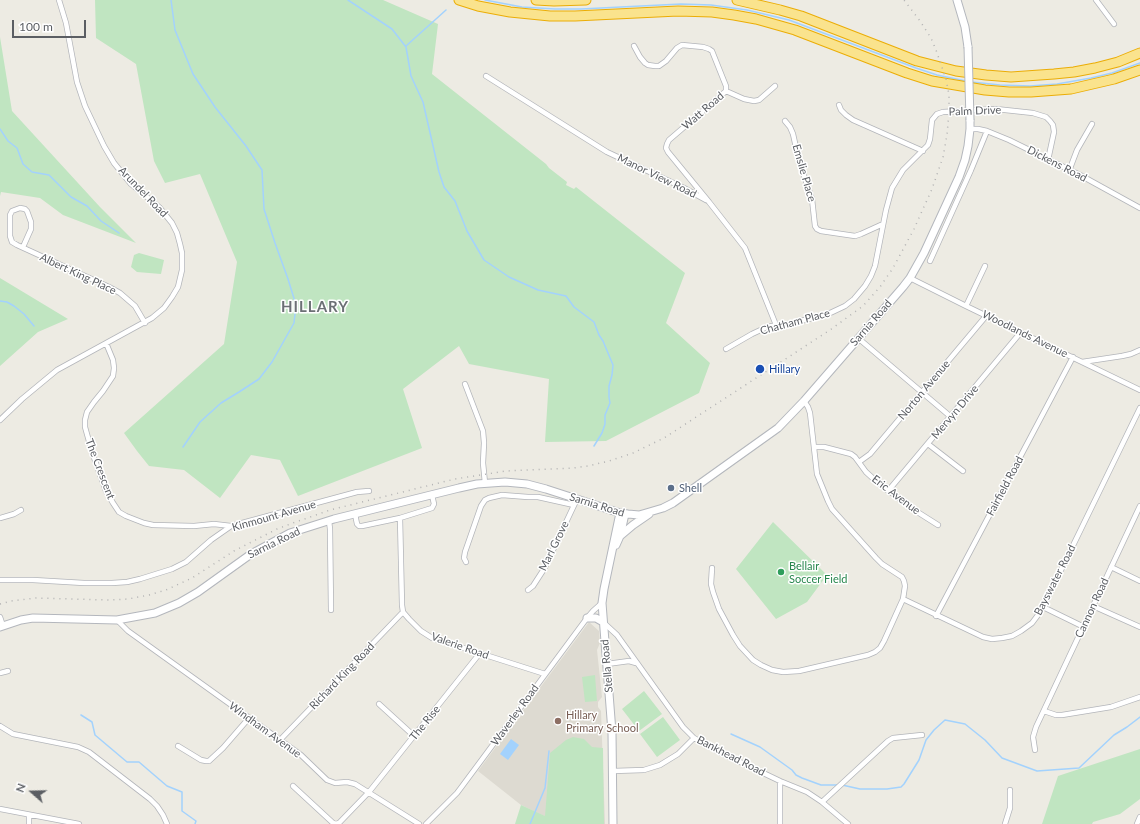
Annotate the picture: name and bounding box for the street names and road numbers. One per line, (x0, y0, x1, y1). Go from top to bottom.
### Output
street label: Watt Road (679, 89, 727, 133)
street label: Palm Drive (948, 103, 1002, 119)
street label: Emslie Place (789, 143, 819, 203)
street label: Dickens Road (1025, 143, 1089, 185)
street label: Manor View Road (615, 151, 699, 201)
street label: Arundel Road (116, 164, 170, 220)
street label: Albert King Place (38, 250, 118, 298)
street label: Sarnia Road (847, 297, 895, 349)
street label: Chatham Place (759, 306, 831, 338)
street label: Woodlands Avenue (980, 308, 1070, 360)
street label: Norton Avenue (895, 357, 953, 423)
street label: Mervyn Drive (929, 382, 981, 442)
street label: The Crescent (82, 437, 118, 501)
street label: Fairfield Road (984, 454, 1026, 518)
street label: Eric Avenue (869, 472, 923, 518)
street label: Sarnia Road (568, 490, 626, 520)
street label: Kinmount Avenue (231, 498, 317, 534)
street label: Marl Grove (536, 519, 572, 573)
street label: Sarnia Road (246, 525, 302, 561)
street label: Bayswater Road (1032, 542, 1078, 618)
street label: Cannon Road (1072, 576, 1112, 640)
street label: Valerie Road (429, 630, 491, 662)
street label: Stella Road (598, 639, 616, 693)
street label: Richard King Road (307, 640, 377, 712)
street label: Waverley Road (488, 682, 542, 748)
street label: Windham Avenue (226, 699, 304, 761)
street label: The Rise (407, 703, 443, 743)
street label: Bankhead Road (695, 733, 767, 779)

